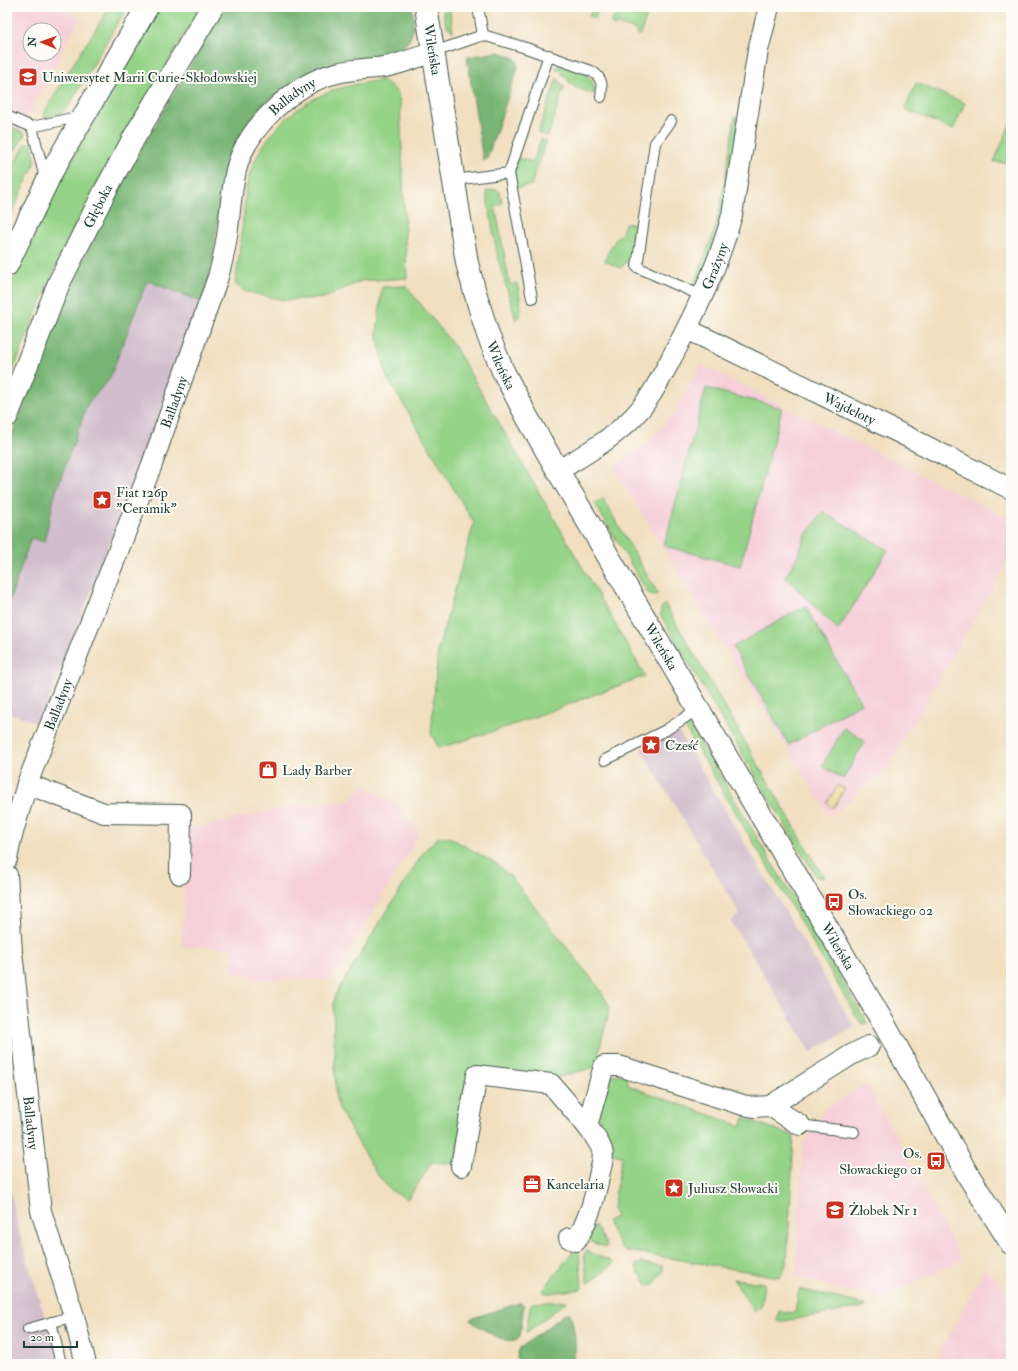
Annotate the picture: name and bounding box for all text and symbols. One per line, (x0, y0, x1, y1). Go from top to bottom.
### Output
north arrow (22, 22, 62, 62)
street label: Wileńska (420, 22, 445, 77)
text: N (26, 35, 39, 48)
school or university icon: Uniwersytet Marii Curie-Skłodowskiej (17, 66, 39, 88)
place label: Uniwersytet Marii Curie-Skłodowskiej (42, 69, 257, 87)
street label: Balladyny (265, 73, 320, 119)
street label: Głęboka (79, 181, 116, 231)
street label: Grażyny (698, 240, 733, 292)
street label: Wileńska (482, 337, 520, 393)
street label: Balladyny (157, 373, 192, 430)
street label: Wajdeloty (820, 388, 879, 430)
place label: Fiat 126p "Ceramik" (116, 484, 177, 517)
place icon: Fiat 126p "Ceramik" (91, 489, 113, 511)
street label: Wileńska (640, 619, 682, 673)
street label: Balladyny (40, 675, 77, 733)
place icon: Cześć (640, 734, 662, 756)
place label: Cześć (665, 737, 699, 754)
shop icon: Lady Barber (257, 759, 279, 781)
place label: Lady Barber (282, 762, 353, 780)
place label: Os. Słowackiego 02 (848, 886, 933, 919)
bus stop icon: Os. Słowackiego 02 (823, 891, 845, 913)
street label: Wileńska (817, 919, 859, 973)
street label: Balladyny (20, 1095, 43, 1152)
place label: Os. Słowackiego 01 (839, 1145, 922, 1178)
bus stop icon: Os. Słowackiego 01 (925, 1150, 947, 1172)
office icon: Kancelaria (521, 1173, 543, 1195)
place label: Kancelaria (546, 1176, 605, 1193)
place icon: Juliusz Słowacki (663, 1177, 685, 1199)
place label: Juliusz Słowacki (687, 1180, 778, 1197)
school or university icon: Żłobek Nr 1 (824, 1199, 846, 1221)
place label: Żłobek Nr 1 (849, 1202, 918, 1219)
scale bar (24, 1323, 77, 1349)
text: 20 m (30, 1330, 55, 1345)

